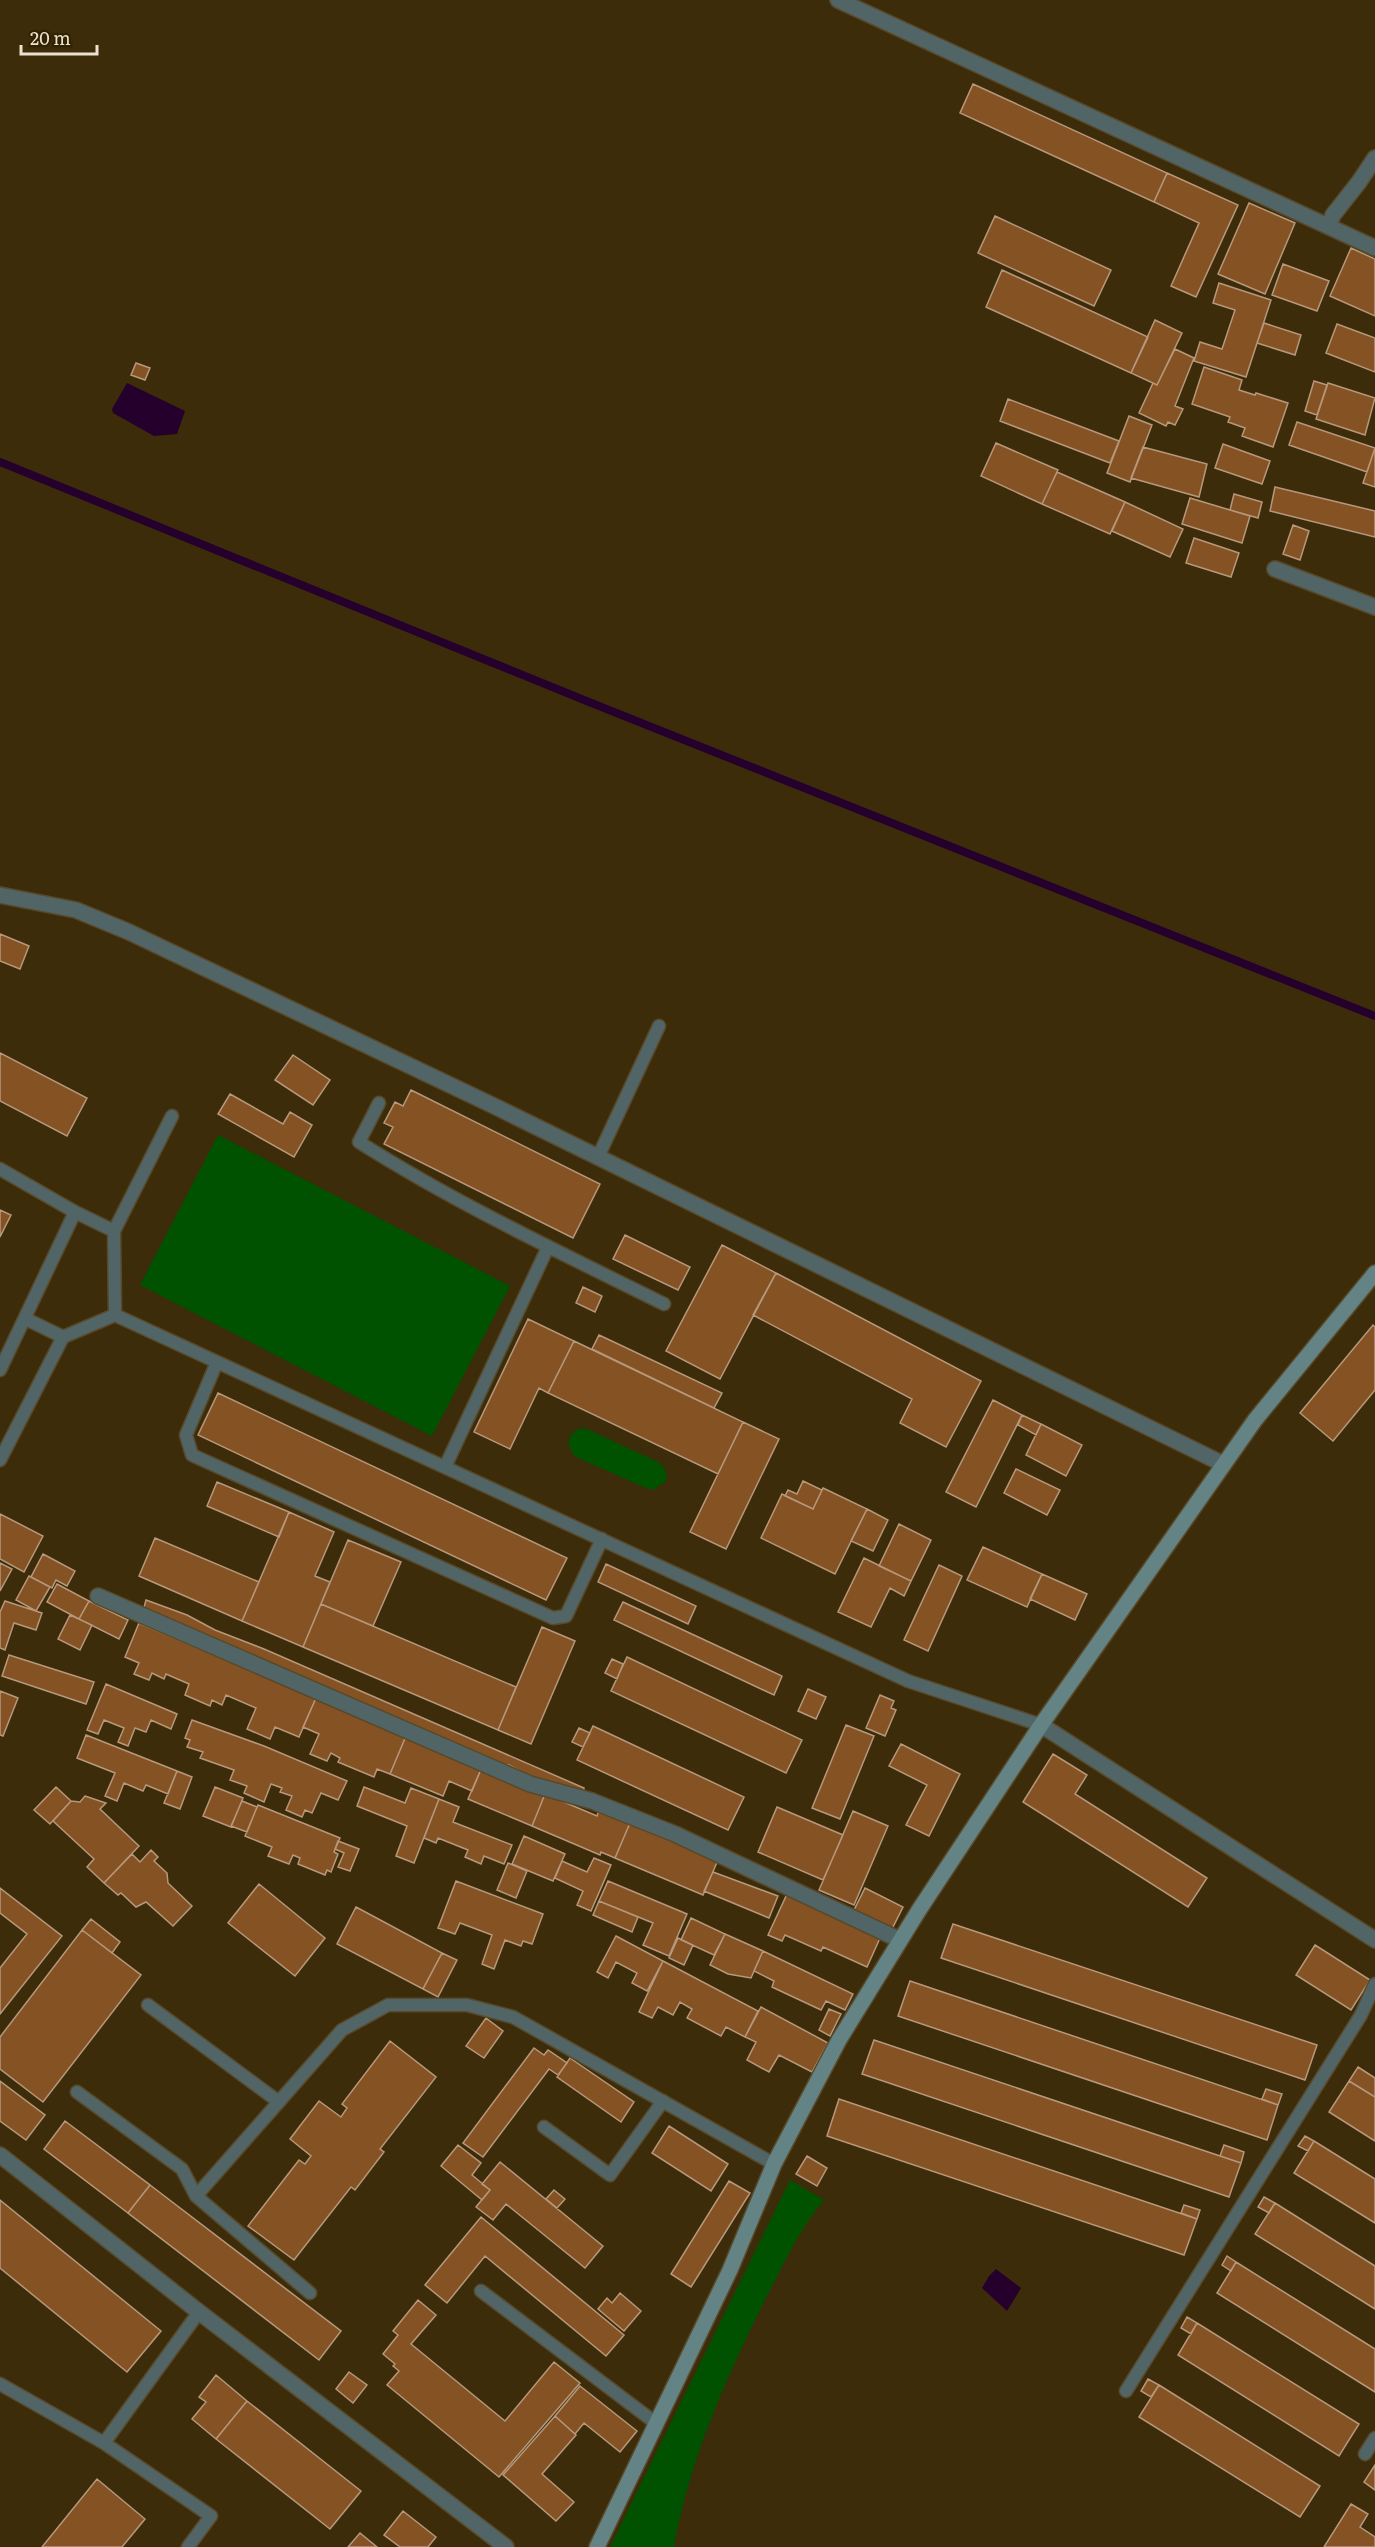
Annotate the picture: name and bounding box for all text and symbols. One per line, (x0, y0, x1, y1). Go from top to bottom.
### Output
scale bar (21, 18, 98, 56)
text: 20 m (30, 24, 71, 51)

